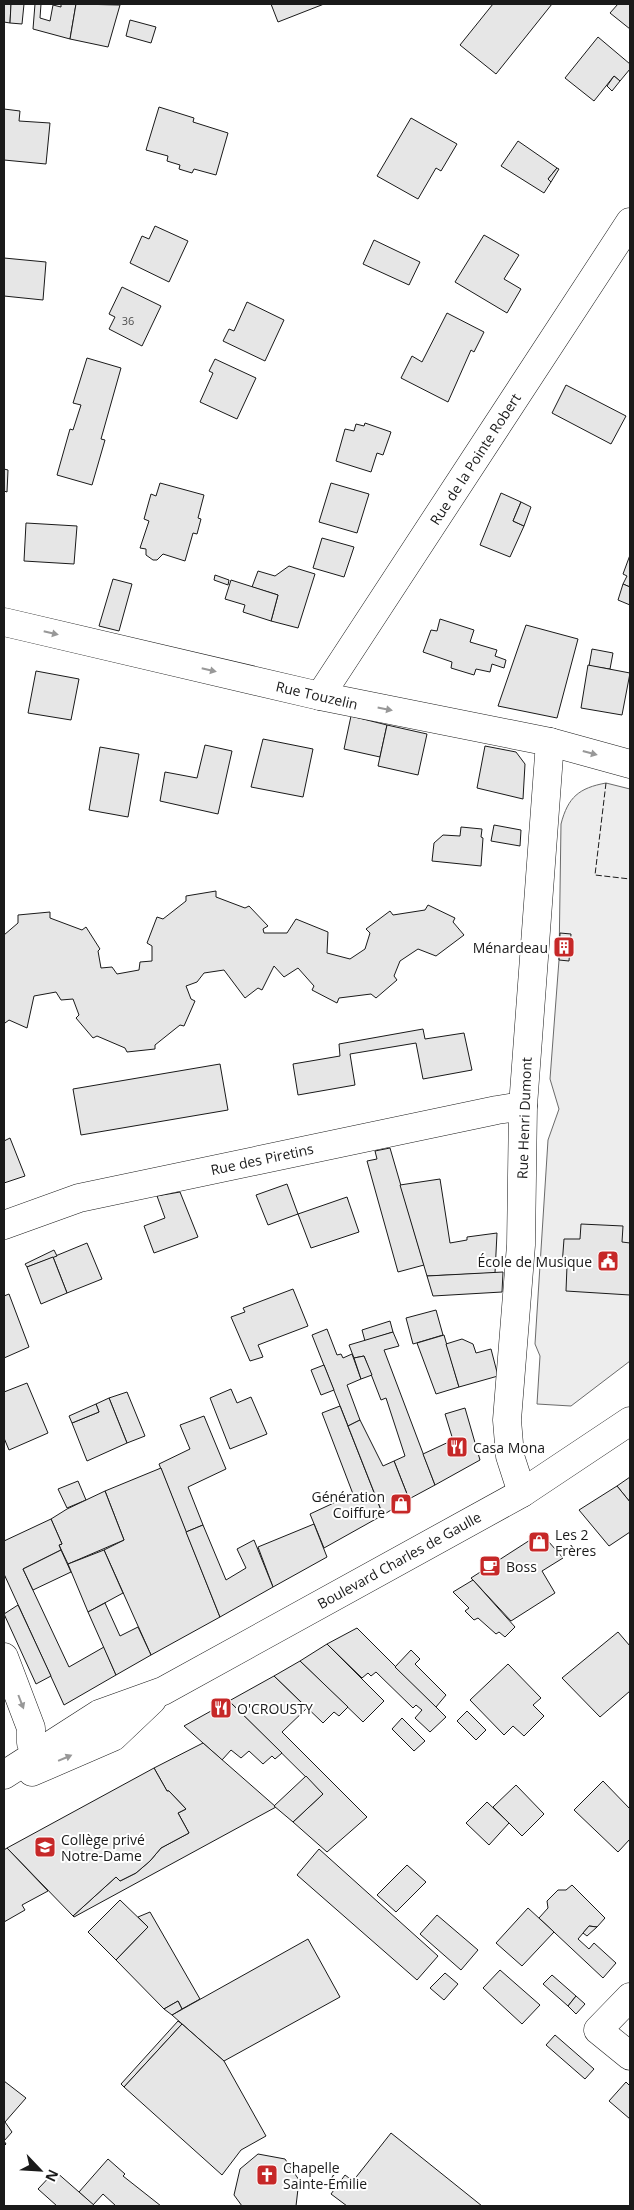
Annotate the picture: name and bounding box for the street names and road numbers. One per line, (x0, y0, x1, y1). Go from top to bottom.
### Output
street label: Rue de la Pointe Robert (425, 389, 525, 529)
street label: Rue Touzelin (274, 676, 360, 714)
street label: Rue Henri Dumont (512, 1057, 536, 1179)
street label: Rue des Piretins (209, 1139, 316, 1179)
street label: Boulevard Charles de Gaulle (314, 1507, 484, 1613)

